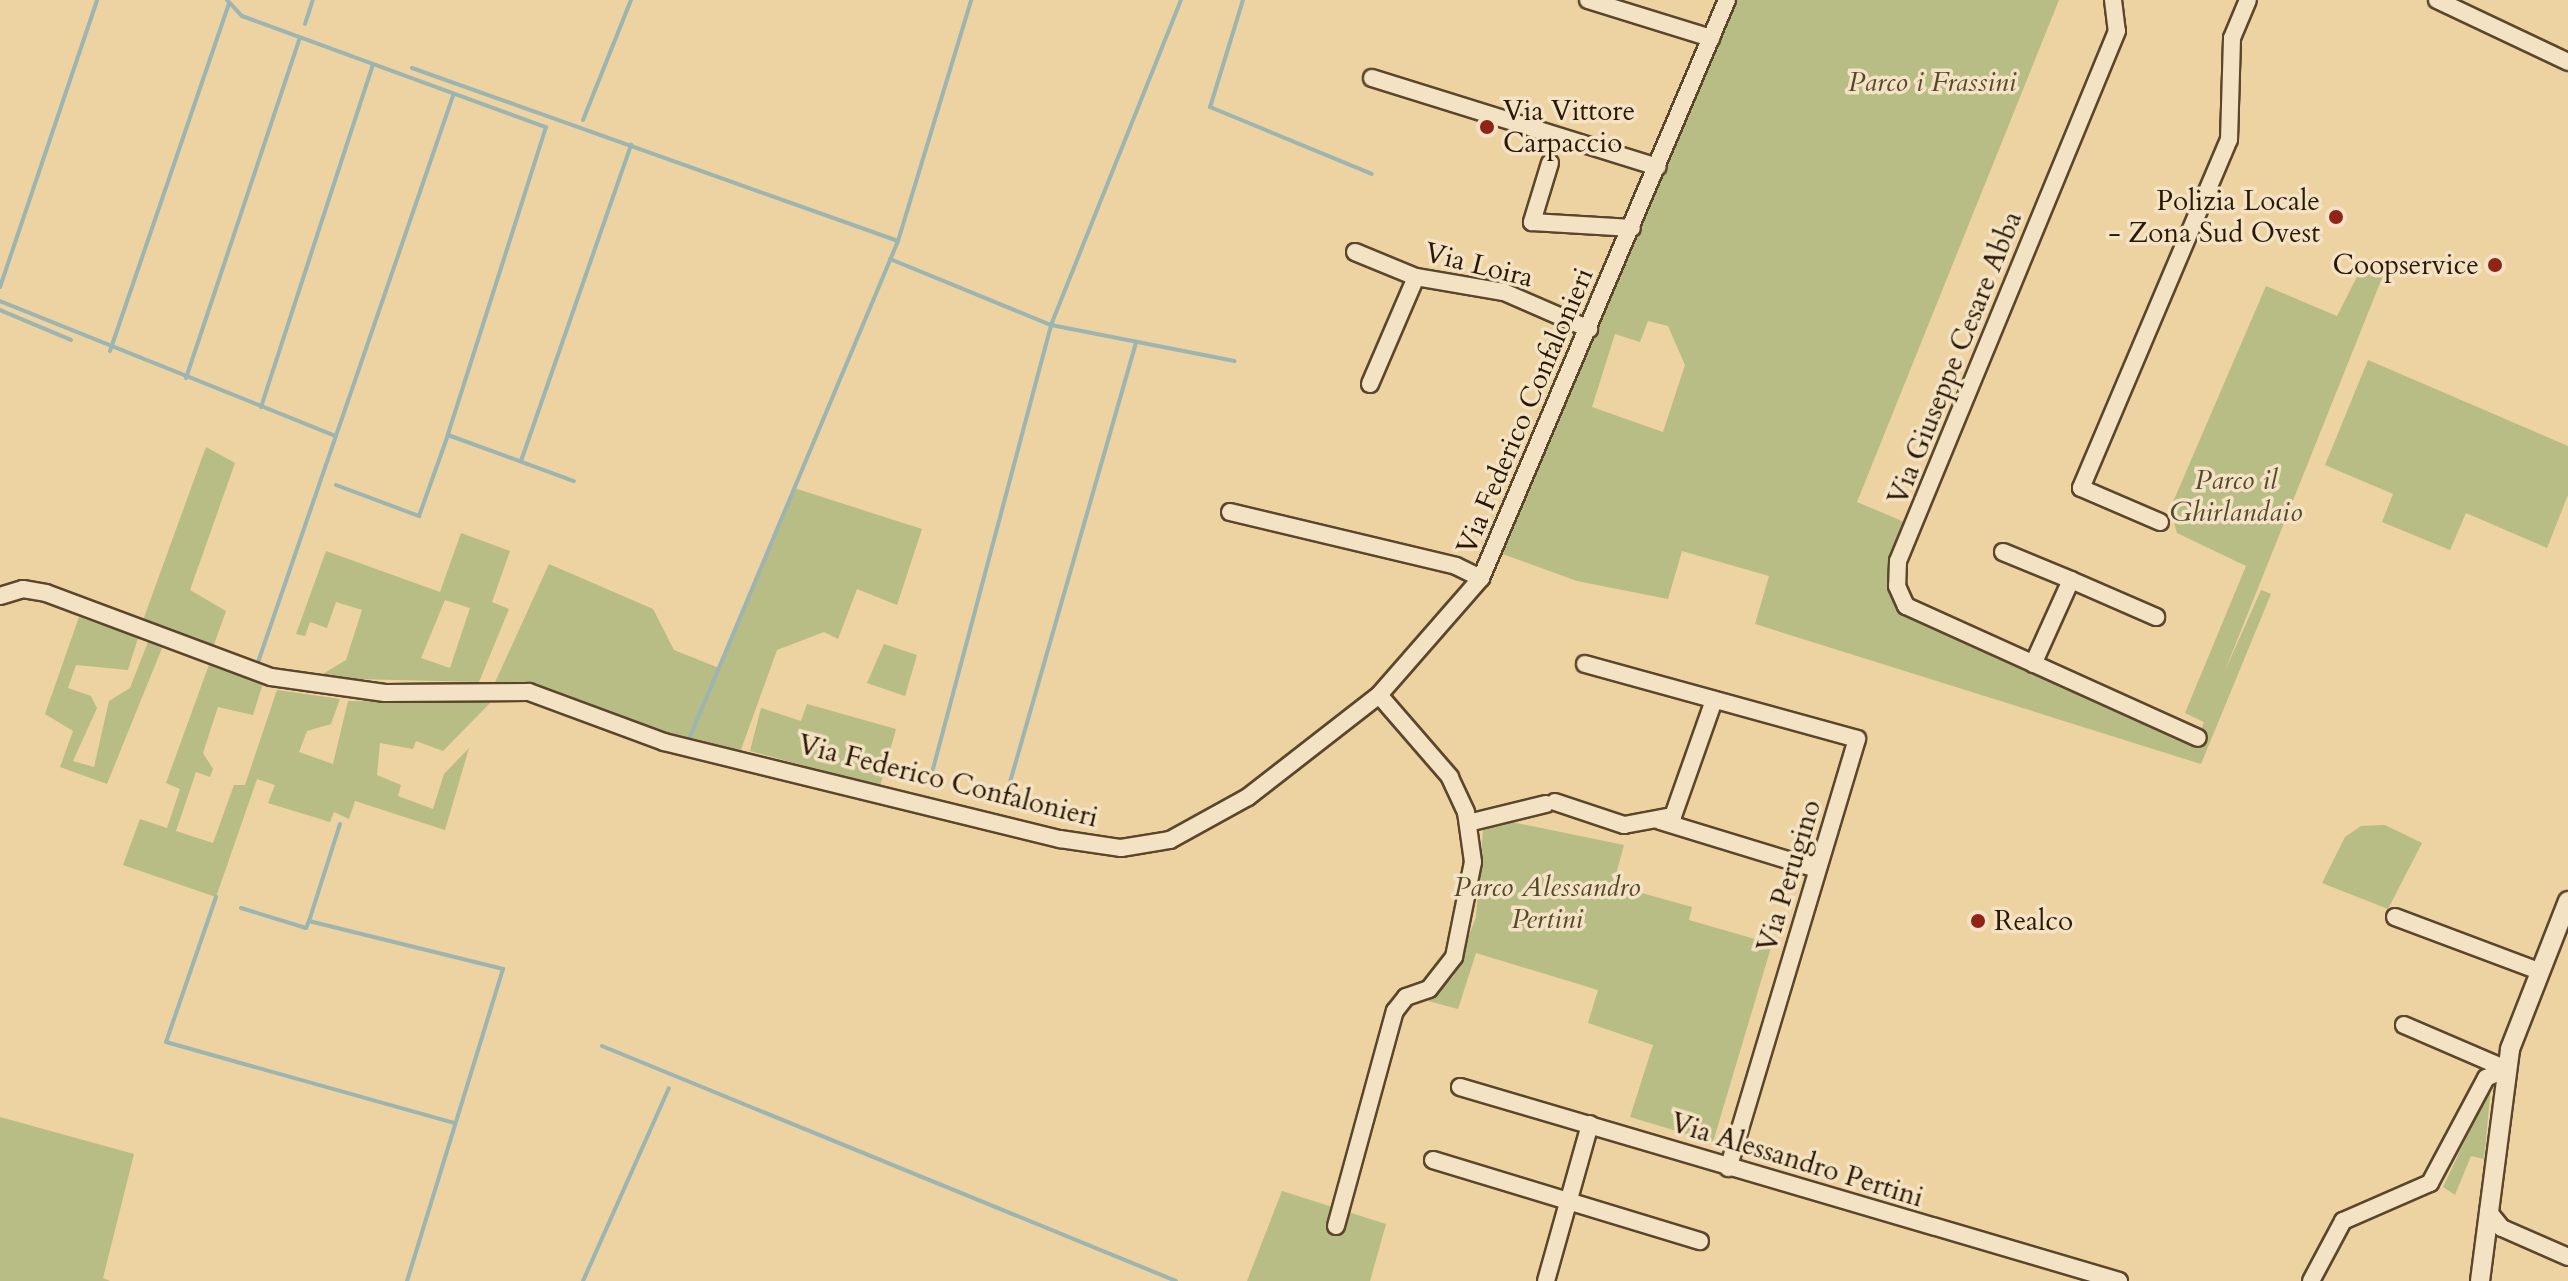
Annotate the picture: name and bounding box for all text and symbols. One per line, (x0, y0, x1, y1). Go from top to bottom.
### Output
park label: Parco i Frassini (1848, 65, 2016, 99)
place label: Via Vittore Carpaccio (1503, 94, 1635, 160)
marker: Via Vittore Carpaccio (1478, 118, 1496, 136)
place label: Polizia Locale - Zona Sud Ovest (2108, 184, 2320, 250)
street label: Via Giuseppe Cesare Abba (1881, 206, 2029, 510)
marker: Polizia Locale - Zona Sud Ovest (2327, 208, 2345, 226)
street label: Via Loira (1421, 235, 1537, 295)
place label: Coopservice (2333, 248, 2479, 282)
marker: Coopservice (2486, 256, 2504, 274)
street label: Via Federico Confalonieri (1449, 263, 1601, 559)
park label: Parco il Ghirlandaio (2170, 463, 2302, 529)
street label: Via Federico Confalonieri (795, 727, 1101, 835)
street label: Via Perugino (1750, 796, 1828, 956)
park label: Parco Alessandro Pertini (1453, 870, 1641, 936)
place label: Realco (1994, 904, 2073, 938)
marker: Realco (1969, 912, 1987, 930)
street label: Via Alessandro Pertini (1667, 1106, 1927, 1214)

